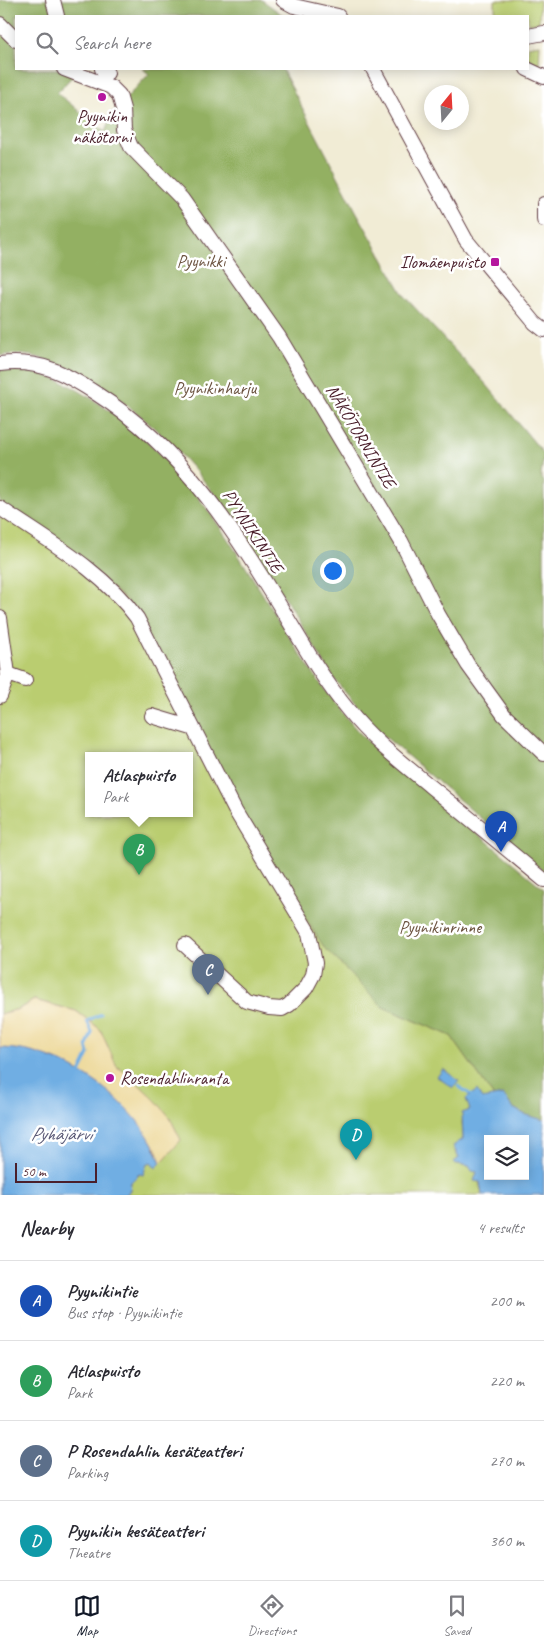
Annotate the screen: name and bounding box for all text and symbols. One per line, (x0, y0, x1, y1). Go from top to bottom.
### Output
search box (15, 15, 529, 70)
icon: search (33, 29, 61, 57)
text: Search here (73, 31, 150, 55)
north arrow (424, 85, 469, 130)
marker: Pyynikin näkötorni (96, 91, 108, 103)
place label: Pyynikin näkötorni (72, 105, 134, 148)
park label: Pyynikki (177, 250, 228, 272)
place label: Ilomäenpuisto (400, 251, 487, 273)
marker: Ilomäenpuisto (489, 256, 501, 268)
park label: Pyynikinharju (174, 377, 258, 399)
street label: NÄKÖTORNINTIE (321, 380, 402, 494)
street label: PYYNIKINTIE (218, 485, 289, 579)
your location (320, 558, 346, 584)
popup (85, 752, 193, 817)
text: Atlaspuisto (103, 763, 175, 787)
text: Park (103, 787, 128, 807)
pin: A (485, 811, 517, 852)
pin: B (123, 834, 155, 875)
park label: Pyynikinrinne (399, 916, 482, 938)
pin: C (192, 954, 224, 995)
place label: Rosendahlinranta (120, 1067, 230, 1089)
marker: Rosendahlinranta (104, 1072, 116, 1084)
pin: D (340, 1119, 372, 1160)
water label: Pyhäjärvi (30, 1122, 96, 1146)
map controls (484, 1135, 529, 1180)
button: layers (484, 1135, 529, 1180)
scale bar (15, 1160, 98, 1183)
text: 50 m (22, 1163, 46, 1180)
text: Nearby (20, 1215, 73, 1241)
text: 4 results (477, 1218, 524, 1238)
text: Pyynikintie (67, 1279, 137, 1303)
text: A (32, 1291, 40, 1311)
text: 200 m (490, 1291, 524, 1311)
text: Bus stop · Pyynikintie (67, 1303, 182, 1323)
text: Atlaspuisto (67, 1359, 139, 1383)
text: B (32, 1371, 40, 1391)
text: 220 m (490, 1371, 524, 1391)
text: Park (67, 1383, 92, 1403)
text: P Rosendahlin kesäteatteri (67, 1439, 242, 1463)
text: C (32, 1451, 40, 1471)
text: 270 m (490, 1451, 524, 1471)
text: Parking (67, 1463, 108, 1483)
text: Pyynikin kesäteatteri (67, 1519, 204, 1543)
text: D (31, 1531, 41, 1551)
text: 360 m (490, 1531, 524, 1551)
text: Theatre (67, 1543, 110, 1563)
tab: Map (73, 1592, 101, 1639)
tab: Directions (248, 1592, 296, 1639)
tab: Saved (443, 1592, 471, 1639)

